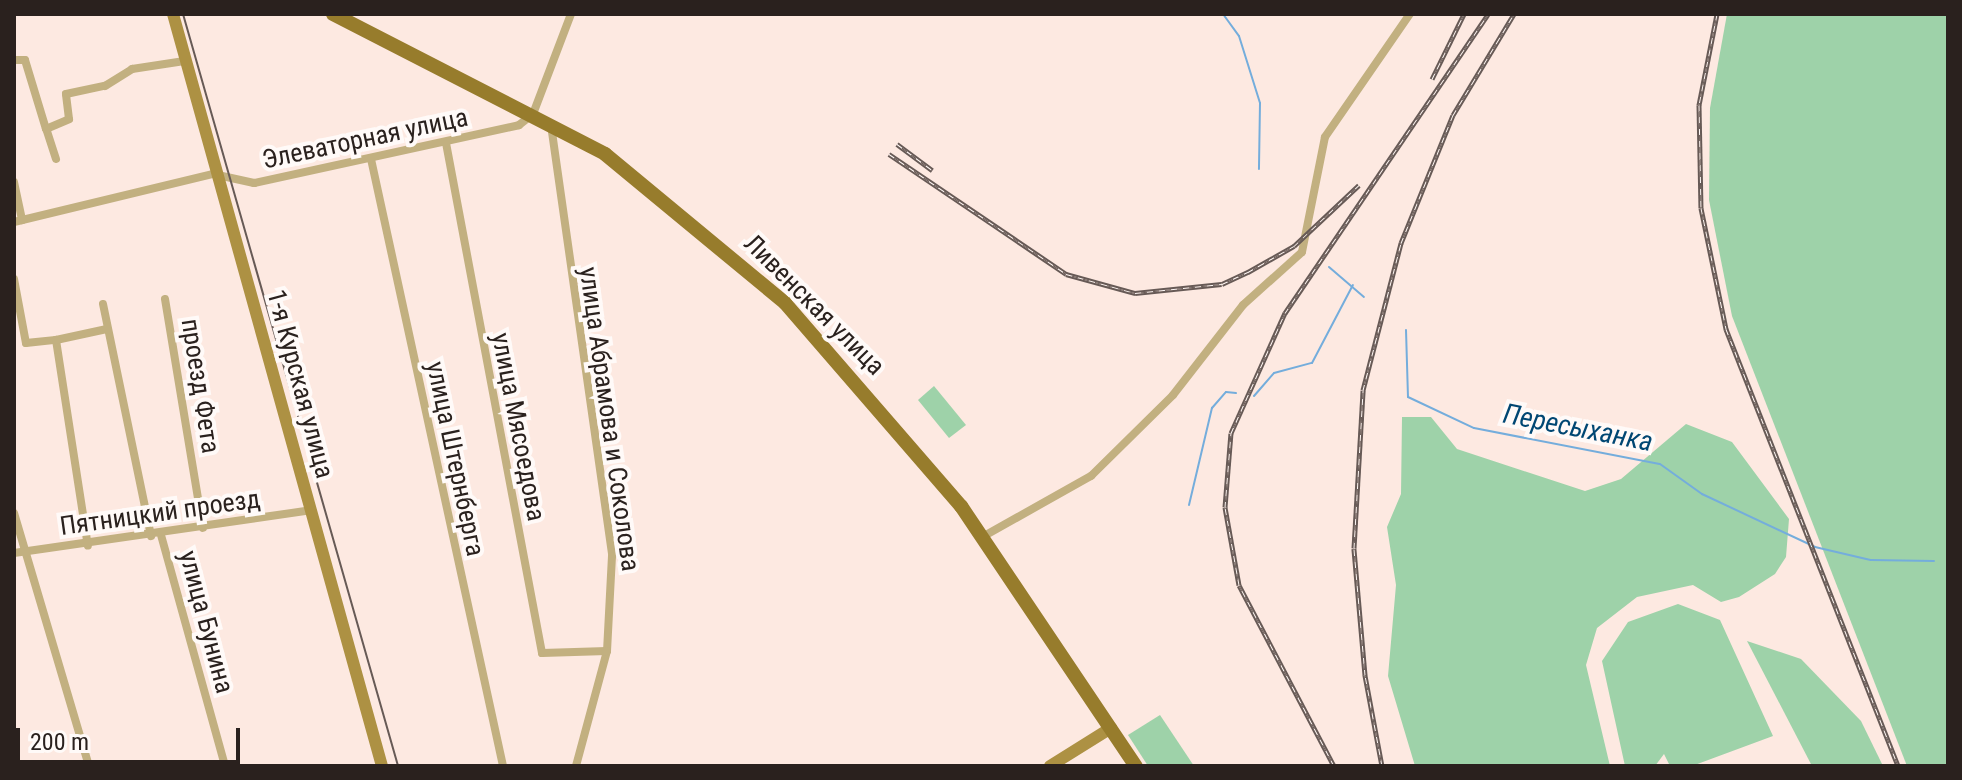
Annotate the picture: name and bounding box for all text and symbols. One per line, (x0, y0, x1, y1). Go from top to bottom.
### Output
street label: Элеваторная улица (259, 102, 471, 176)
street label: Ливенская улица (737, 228, 891, 382)
street label: улица Абрамова и Соколова (572, 265, 646, 573)
street label: 1-я Курская улица (260, 286, 340, 482)
street label: проезд Фета (174, 317, 226, 455)
street label: улица Мясоедова (484, 330, 552, 524)
street label: улица Штернберга (419, 359, 491, 559)
water label: Пересыханка (1500, 397, 1656, 459)
street label: Пятницкий проезд (58, 484, 262, 542)
street label: улица Бунина (172, 547, 240, 697)
scale bar (20, 712, 244, 762)
text: 200 m (30, 728, 89, 756)

